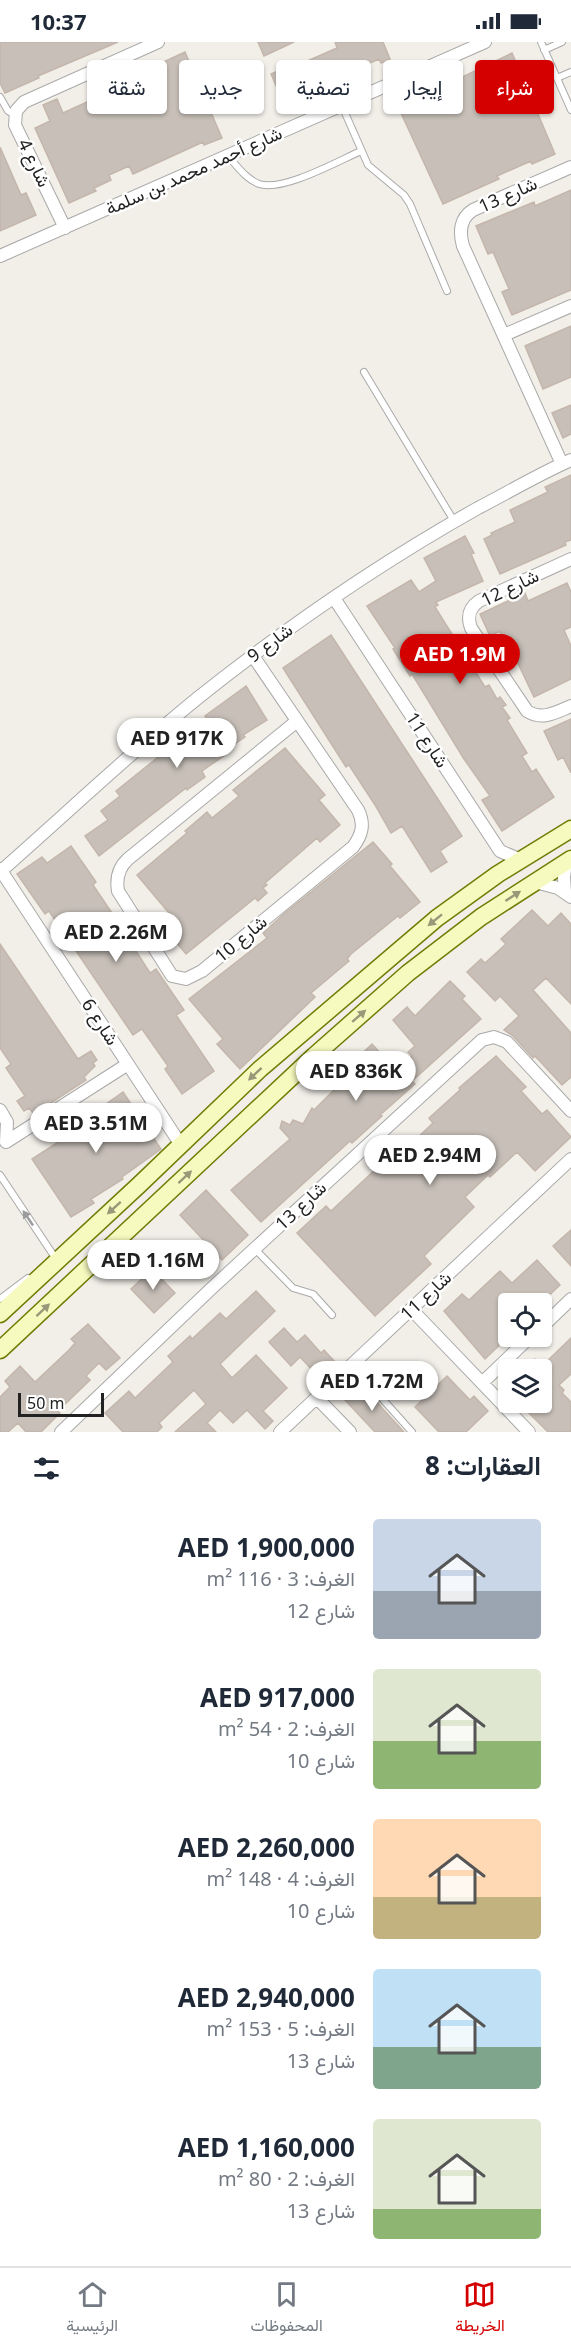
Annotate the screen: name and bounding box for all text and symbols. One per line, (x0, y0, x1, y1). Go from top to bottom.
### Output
text: 10:37 (30, 6, 87, 36)
chip: شقة (87, 60, 167, 114)
chip: جديد (179, 60, 264, 114)
chip: تصفية (276, 60, 371, 114)
chip: إيجار (383, 60, 463, 114)
chip: شراء (475, 60, 554, 114)
street label: شارع أحمد محمد بن سلمة (102, 120, 286, 221)
street label: شارع 4 (12, 134, 57, 191)
street label: شارع 13 (475, 171, 541, 218)
street label: شارع 12 (477, 563, 543, 612)
street label: شارع 9 (242, 617, 298, 668)
pin: AED 1.9M (398, 634, 522, 685)
text: AED 1.9M (414, 640, 506, 667)
street label: شارع 11 (400, 707, 455, 772)
pin: AED 917K (115, 718, 239, 769)
text: AED 917K (131, 724, 223, 751)
one-way arrow (505, 891, 521, 902)
street label: شارع 10 (209, 909, 272, 968)
pin: AED 2.26M (47, 912, 185, 963)
one-way arrow (428, 914, 443, 926)
text: AED 2.26M (64, 918, 168, 945)
street label: شارع 6 (76, 993, 125, 1050)
one-way arrow (351, 1010, 366, 1023)
pin: AED 836K (294, 1051, 418, 1102)
text: AED 836K (310, 1057, 402, 1084)
one-way arrow (248, 1067, 263, 1080)
pin: AED 3.51M (27, 1103, 165, 1154)
text: AED 3.51M (44, 1109, 148, 1136)
pin: AED 2.94M (361, 1135, 499, 1186)
text: AED 2.94M (378, 1141, 482, 1168)
one-way arrow (178, 1170, 193, 1184)
street label: شارع 13 (270, 1176, 332, 1236)
one-way arrow (107, 1201, 122, 1214)
one-way arrow (22, 1210, 34, 1226)
pin: AED 1.16M (84, 1240, 222, 1291)
text: AED 1.16M (101, 1246, 205, 1273)
street label: شارع 11 (395, 1266, 457, 1326)
map controls (498, 1293, 552, 1413)
button: locate (498, 1293, 552, 1347)
one-way arrow (35, 1304, 50, 1317)
button: layers (498, 1359, 552, 1413)
pin: AED 1.72M (303, 1361, 441, 1412)
text: AED 1.72M (320, 1367, 424, 1394)
scale bar (18, 1390, 104, 1418)
text: 50 m (27, 1392, 64, 1414)
text: العقارات: 8 (425, 1447, 541, 1483)
icon: filters (30, 1452, 63, 1485)
text: AED 1,900,000 (178, 1529, 355, 1565)
icon: home (421, 1543, 493, 1615)
text: الغرف: 3 · 116 m² (206, 1565, 355, 1592)
text: شارع 12 (287, 1597, 355, 1624)
text: AED 917,000 (200, 1679, 355, 1715)
icon: home (421, 1693, 493, 1765)
text: الغرف: 2 · 54 m² (218, 1715, 355, 1742)
text: شارع 10 (287, 1747, 355, 1774)
text: AED 2,260,000 (178, 1829, 355, 1865)
icon: home (421, 1843, 493, 1915)
text: الغرف: 4 · 148 m² (206, 1865, 355, 1892)
text: شارع 10 (287, 1897, 355, 1924)
text: AED 2,940,000 (178, 1979, 355, 2015)
icon: home (421, 1993, 493, 2065)
text: الغرف: 5 · 153 m² (206, 2015, 355, 2042)
text: شارع 13 (287, 2047, 355, 2074)
text: AED 1,160,000 (178, 2129, 355, 2165)
icon: home (421, 2143, 493, 2215)
text: الغرف: 2 · 80 m² (218, 2165, 355, 2192)
text: شارع 13 (287, 2197, 355, 2224)
tab: الرئيسية (66, 2278, 118, 2340)
tab: المحفوظات (251, 2278, 323, 2340)
tab: الخريطة (455, 2278, 505, 2340)

